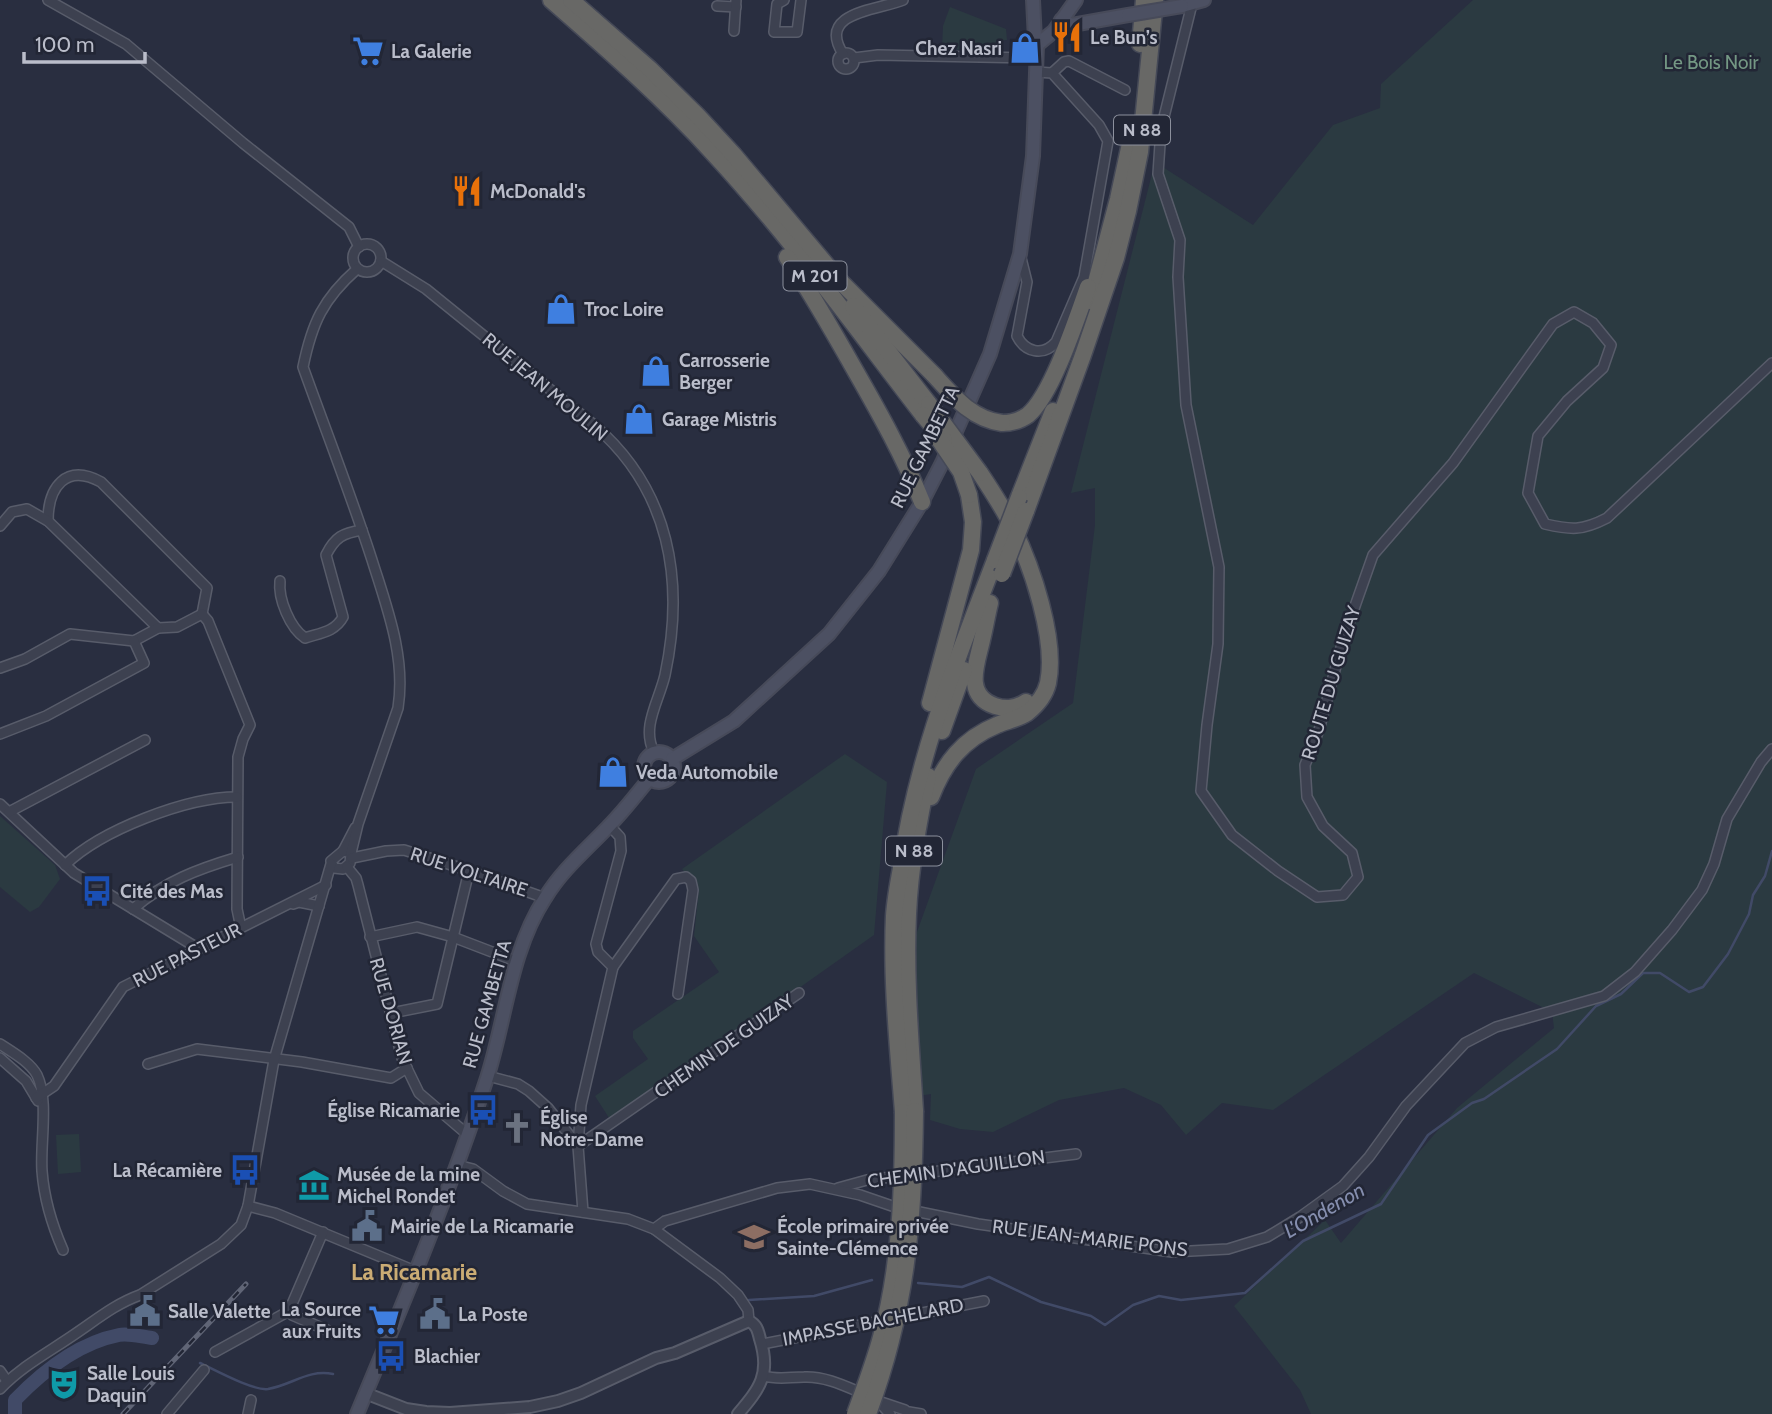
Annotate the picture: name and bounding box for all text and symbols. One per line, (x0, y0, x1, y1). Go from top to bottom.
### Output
restaurant icon: Le Bun’s (1050, 20, 1084, 54)
scale bar (24, 21, 145, 65)
place label: Le Bun’s (1090, 26, 1157, 49)
shop icon: Chez Nasri (1008, 31, 1042, 65)
text: 100 m (35, 32, 94, 57)
supermarket icon: La Galerie (351, 34, 385, 68)
place label: Chez Nasri (915, 37, 1002, 60)
place label: La Galerie (391, 40, 472, 63)
park label: Le Bois Noir (1664, 51, 1758, 74)
road number: N 88 (1114, 116, 1170, 145)
restaurant icon: McDonald's (450, 174, 484, 208)
place label: McDonald's (490, 180, 586, 203)
road number: M 201 (784, 262, 846, 290)
shop icon: Troc Loire (544, 292, 578, 326)
place label: Troc Loire (584, 298, 664, 321)
street label: RUE JEAN MOULIN (478, 328, 612, 446)
place label: Carrosserie Berger (679, 349, 770, 394)
shop icon: Carrosserie Berger (639, 354, 673, 388)
street label: RUE GAMBETTA (886, 382, 965, 512)
shop icon: Garage Mistris (622, 402, 656, 436)
place label: Garage Mistris (662, 408, 777, 431)
street label: ROUTE DU GUIZAY (1297, 603, 1365, 763)
shop icon: Veda Automobile (596, 755, 630, 789)
place label: Veda Automobile (636, 761, 778, 784)
road number: N 88 (886, 836, 942, 866)
street label: RUE VOLTAIRE (407, 842, 531, 902)
bus stop icon: Cité des Mas (80, 874, 114, 908)
place label: Cité des Mas (120, 880, 223, 903)
street label: RUE PASTEUR (129, 918, 246, 992)
street label: RUE GAMBETTA (458, 937, 516, 1071)
street label: RUE DORIAN (365, 955, 417, 1067)
street label: CHEMIN DE GUIZAY (650, 989, 798, 1103)
bus stop icon: Église Ricamarie (466, 1093, 500, 1127)
place label: Église Ricamarie (327, 1098, 460, 1122)
place label: Église Notre-Dame (540, 1105, 644, 1151)
church icon: Église Notre-Dame (500, 1111, 534, 1145)
street label: CHEMIN D'AGUILLON (866, 1145, 1046, 1193)
bus stop icon: La Récamière (228, 1153, 262, 1187)
place label: La Récamière (113, 1159, 222, 1182)
place label: Musée de la mine Michel Rondet (337, 1163, 480, 1208)
museum icon: Musée de la mine Michel Rondet (297, 1168, 331, 1202)
water label: L'Ondenon (1279, 1177, 1369, 1243)
public building icon: Mairie de La Ricamarie (350, 1209, 384, 1243)
place label: École primaire privée Sainte-Clémence (777, 1214, 949, 1260)
place label: Mairie de La Ricamarie (390, 1215, 574, 1238)
street label: RUE JEAN-MARIE PONS (991, 1215, 1189, 1261)
school or university icon: École primaire privée Sainte-Clémence (737, 1220, 771, 1254)
district label: La Ricamarie (351, 1258, 477, 1286)
street label: IMPASSE BACHELARD (781, 1293, 966, 1351)
public building icon: Salle Valette (128, 1294, 162, 1328)
public building icon: La Poste (418, 1297, 452, 1331)
place label: La Source aux Fruits (281, 1298, 361, 1343)
place label: Salle Valette (168, 1300, 271, 1323)
supermarket icon: La Source aux Fruits (367, 1303, 401, 1337)
place label: La Poste (458, 1303, 528, 1326)
bus stop icon: Blachier (374, 1339, 408, 1373)
place label: Blachier (414, 1345, 481, 1368)
place label: Salle Louis Daquin (87, 1362, 175, 1407)
theatre icon: Salle Louis Daquin (47, 1367, 81, 1401)

